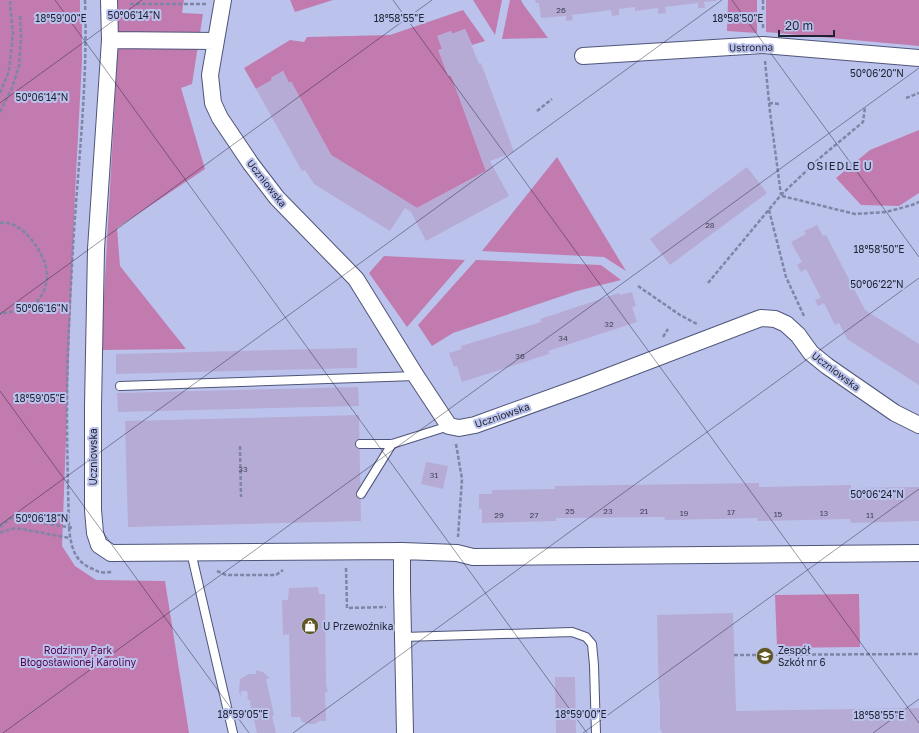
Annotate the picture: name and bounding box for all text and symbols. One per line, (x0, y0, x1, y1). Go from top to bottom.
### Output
house number: 26 (556, 5, 566, 15)
text: 50°06'14"N (108, 9, 160, 21)
text: 18°59'00"E (35, 12, 87, 24)
text: 18°58'55"E (374, 12, 424, 24)
text: 18°58'50"E (713, 12, 763, 24)
scale bar (779, 12, 834, 38)
text: 20 m (785, 18, 813, 33)
street label: Ustronna (729, 41, 773, 53)
text: 50°06'20"N (850, 67, 904, 79)
text: 50°06'14"N (16, 91, 68, 103)
street label: Uczniowska (245, 157, 289, 209)
district label: OSIEDLE U (807, 159, 873, 172)
house number: 28 (705, 220, 715, 230)
text: 18°58'50"E (854, 243, 904, 255)
text: 50°06'22"N (850, 278, 904, 290)
text: 50°06'16"N (16, 302, 68, 314)
house number: 32 (604, 319, 614, 329)
house number: 34 (558, 333, 568, 343)
street label: Uczniowska (810, 349, 862, 393)
house number: 36 (515, 351, 525, 361)
text: 18°59'05"E (15, 392, 65, 404)
street label: Uczniowska (473, 400, 531, 430)
street label: Uczniowska (87, 428, 99, 486)
house number: 33 (238, 464, 248, 474)
house number: 31 (430, 470, 438, 480)
text: 50°06'24"N (850, 488, 904, 500)
house number: 25 (565, 506, 575, 516)
house number: 23 (603, 506, 613, 516)
house number: 21 (640, 506, 648, 516)
house number: 17 (727, 507, 735, 517)
house number: 19 (680, 508, 689, 518)
house number: 13 (820, 508, 829, 518)
house number: 15 (774, 509, 783, 519)
house number: 29 (494, 510, 504, 520)
house number: 27 (530, 510, 538, 520)
house number: 11 (866, 510, 874, 520)
text: 50°06'18"N (16, 512, 68, 524)
shop icon: U Przewoźnika (300, 616, 320, 636)
place label: U Przewoźnika (323, 620, 393, 632)
park label: Rodzinny Park Błogosławionej Karoliny (20, 644, 136, 668)
place label: Zespół Szkół nr 6 (778, 644, 825, 668)
school or university icon: Zespół Szkół nr 6 (755, 646, 775, 666)
text: 18°59'05"E (218, 708, 268, 720)
text: 18°59'00"E (555, 708, 607, 720)
text: 18°58'55"E (854, 709, 904, 721)

